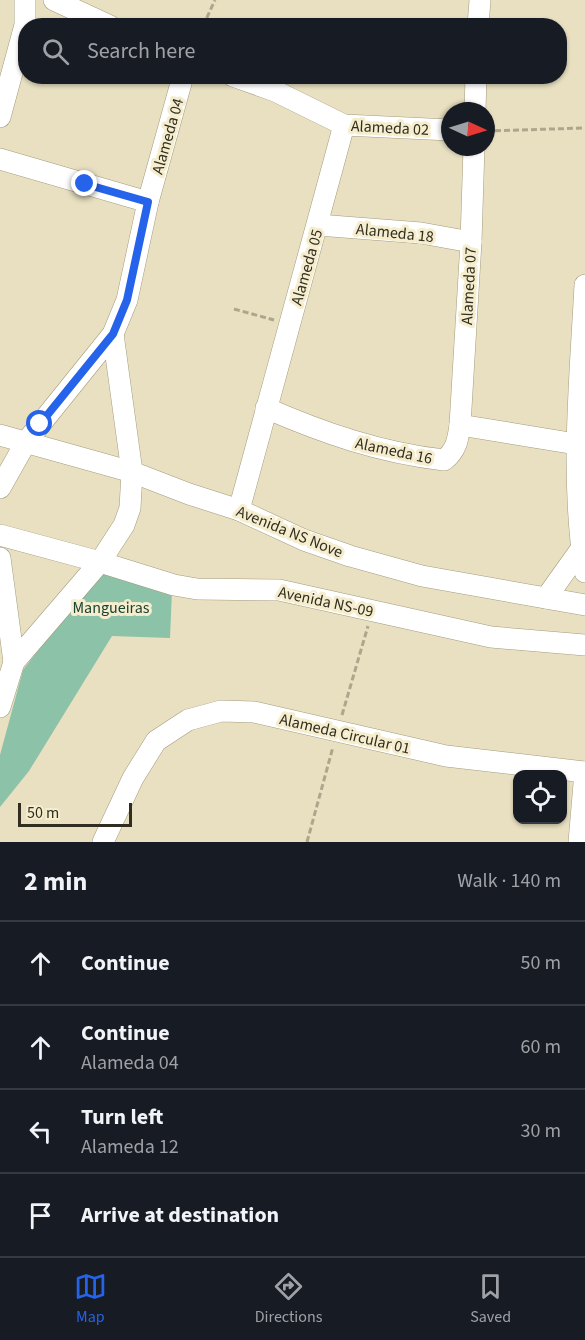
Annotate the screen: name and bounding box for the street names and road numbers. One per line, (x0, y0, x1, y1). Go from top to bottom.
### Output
street label: Alameda 04 (147, 96, 189, 177)
street label: Alameda 02 (350, 115, 430, 141)
street label: Alameda 18 (355, 218, 435, 248)
street label: Alameda 05 (286, 227, 328, 308)
street label: Alameda 07 (456, 246, 482, 326)
street label: Alameda 16 (353, 432, 434, 470)
street label: Avenida NS Nove (233, 501, 346, 563)
street label: Avenida NS-09 (276, 581, 375, 623)
street label: Alameda Circular 01 (277, 708, 412, 760)

